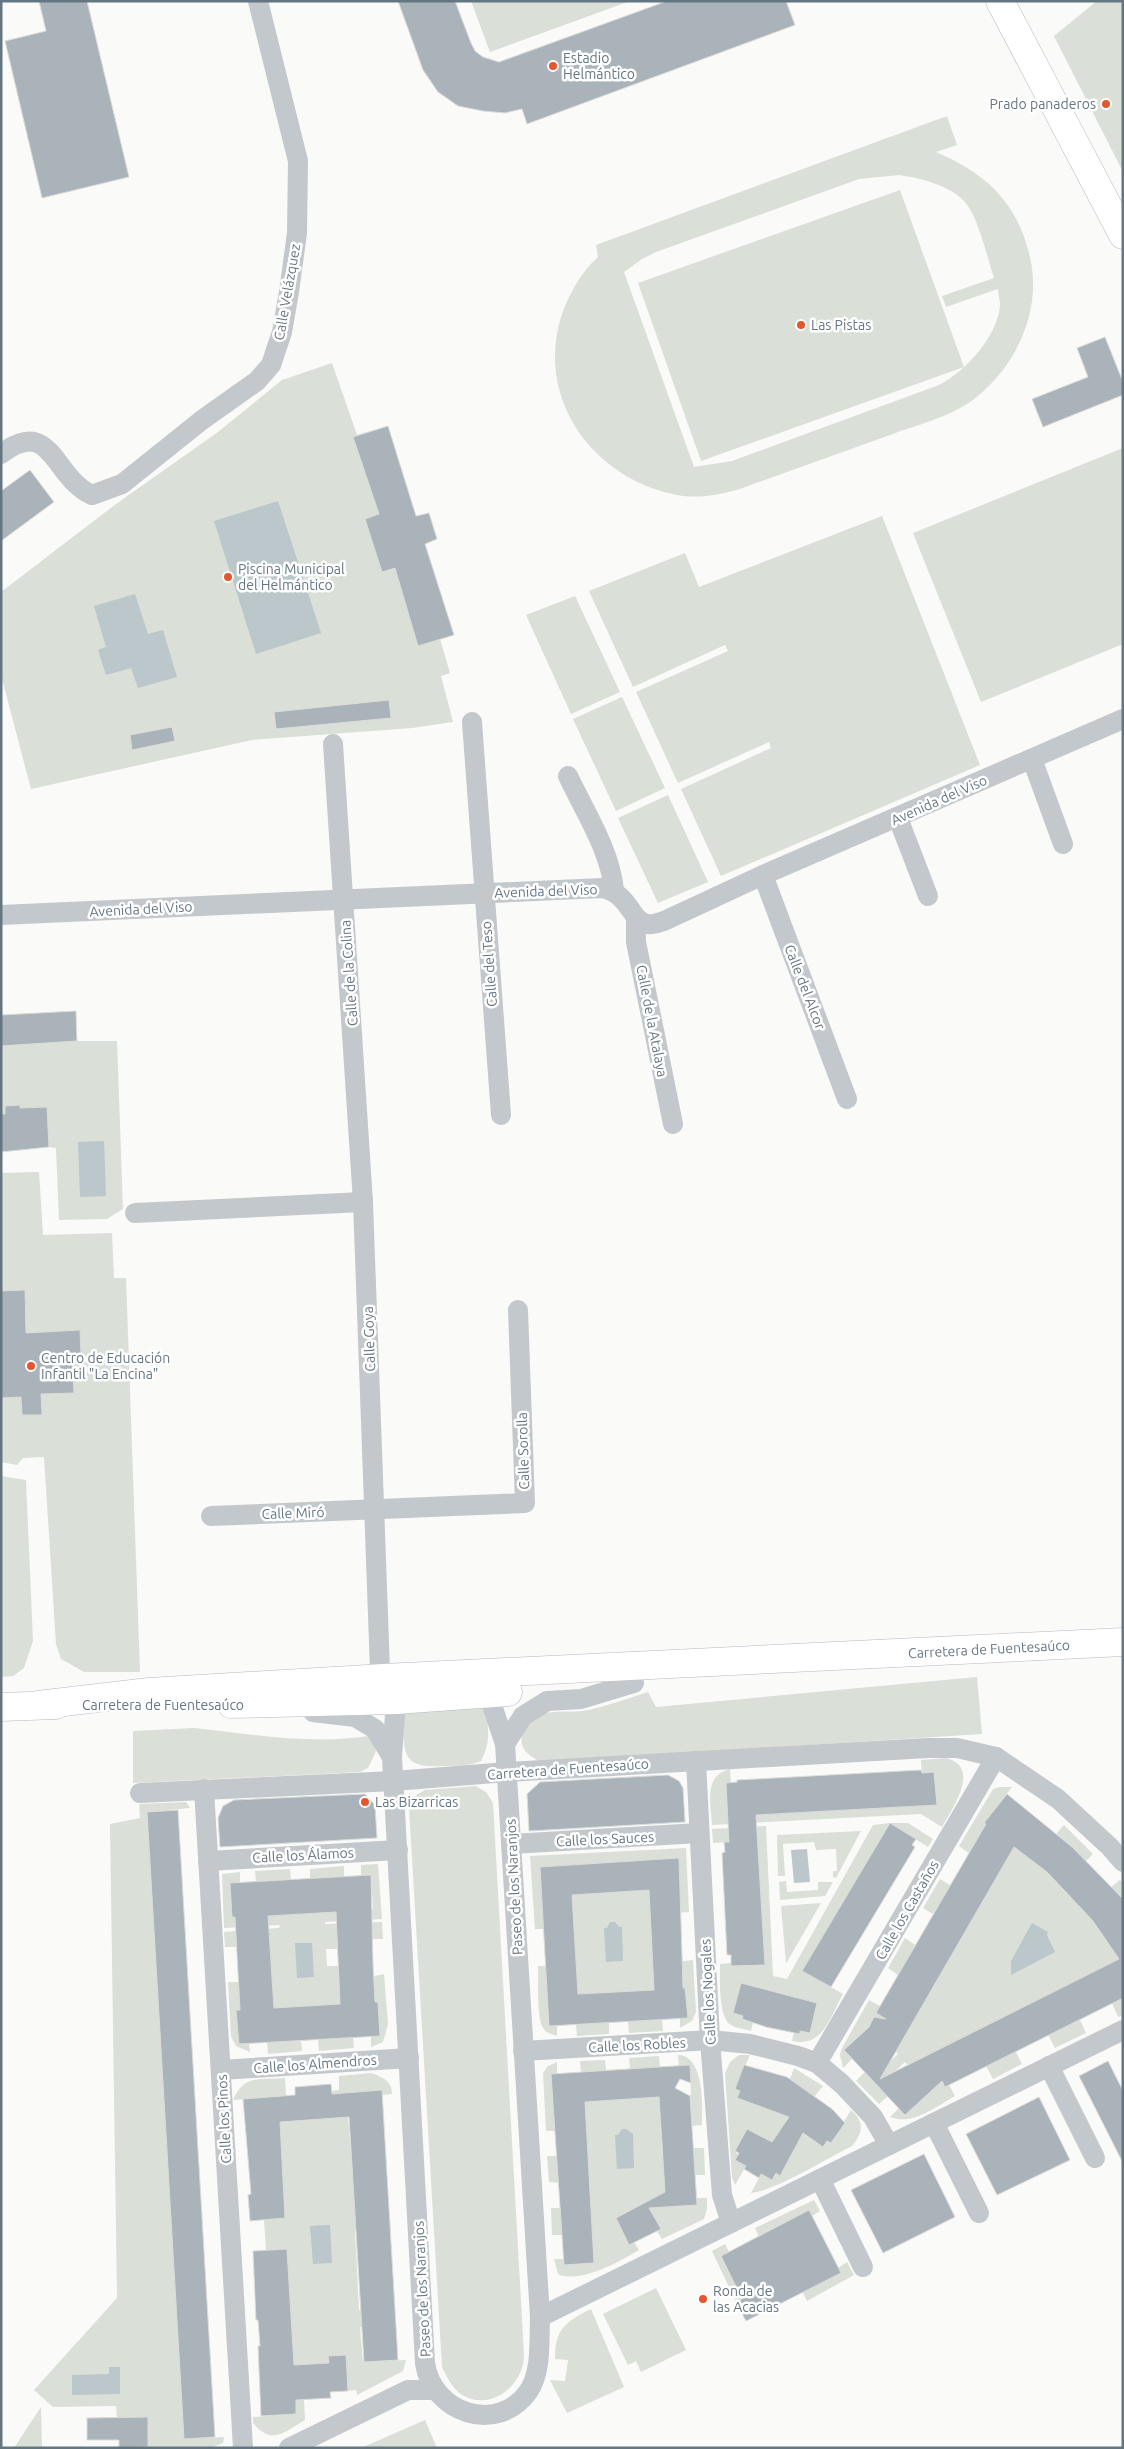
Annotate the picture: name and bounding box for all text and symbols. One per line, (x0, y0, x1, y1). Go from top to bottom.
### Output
place label: Estadio Helmántico (563, 50, 635, 82)
marker: Estadio Helmántico (547, 60, 559, 72)
place label: Prado panaderos (990, 96, 1096, 112)
marker: Prado panaderos (1100, 98, 1112, 110)
street label: Calle Velázquez (271, 242, 303, 342)
place label: Las Pistas (811, 317, 871, 333)
marker: Las Pistas (795, 319, 807, 331)
place label: Piscina Municipal del Helmántico (238, 561, 345, 593)
marker: Piscina Municipal del Helmántico (222, 571, 234, 583)
street label: Avenida del Viso (889, 772, 989, 828)
street label: Avenida del Viso (494, 881, 598, 901)
street label: Avenida del Viso (89, 898, 193, 920)
street label: Calle de la Colina (337, 919, 361, 1027)
street label: Calle del Teso (478, 921, 500, 1007)
street label: Calle del Alcor (781, 942, 829, 1032)
street label: Calle de la Atalaya (633, 964, 671, 1078)
street label: Calle Goya (360, 1306, 378, 1372)
place label: Centro de Educación Infantil "La Encina" (41, 1350, 170, 1382)
marker: Centro de Educación Infantil "La Encina" (25, 1360, 37, 1372)
street label: Calle Sorolla (514, 1412, 532, 1490)
street label: Calle Miró (261, 1504, 325, 1522)
street label: Carretera de Fuentesaúco (908, 1637, 1070, 1661)
street label: Carretera de Fuentesaúco (82, 1697, 244, 1713)
street label: Carretera de Fuentesaúco (487, 1755, 649, 1783)
place label: Las Bizarricas (375, 1794, 458, 1810)
marker: Las Bizarricas (359, 1796, 371, 1808)
street label: Paseo de los Naranjos (502, 1819, 526, 1955)
street label: Calle los Sauces (556, 1828, 654, 1850)
street label: Calle los Álamos (252, 1843, 354, 1866)
street label: Calle los Castaños (872, 1858, 942, 1962)
street label: Calle los Nogales (697, 1939, 719, 2045)
street label: Calle los Robles (588, 2034, 686, 2056)
street label: Calle los Almendros (253, 2052, 377, 2076)
street label: Calle los Pinos (214, 2074, 234, 2164)
street label: Paseo de los Naranjos (410, 2221, 434, 2357)
place label: Ronda de las Acacias (713, 2283, 779, 2315)
marker: Ronda de las Acacias (697, 2293, 709, 2305)

